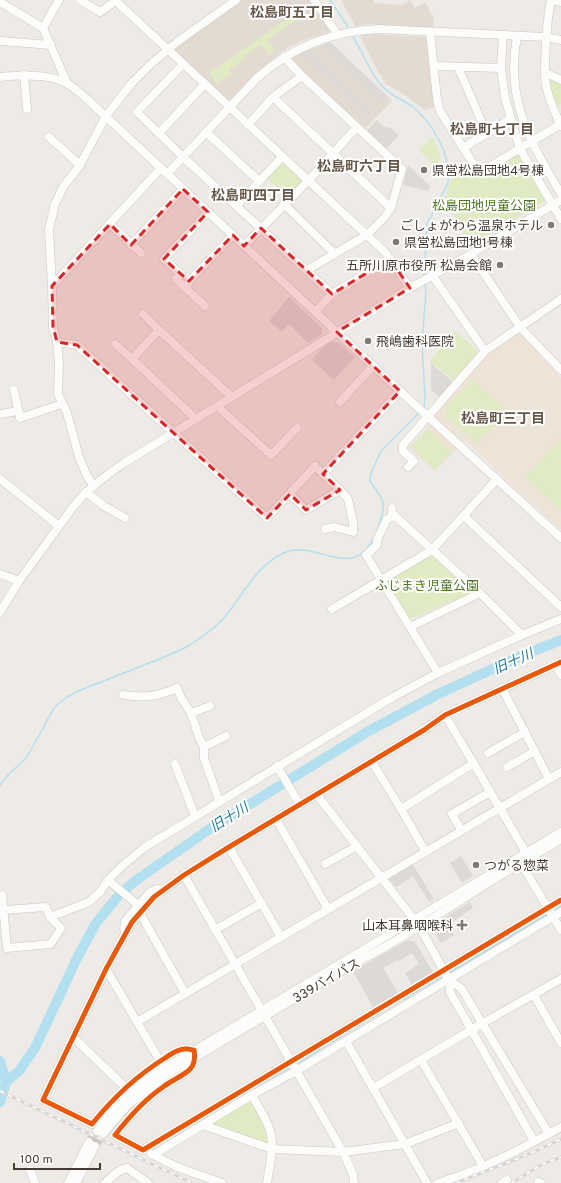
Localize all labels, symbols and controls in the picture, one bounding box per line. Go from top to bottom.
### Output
district label: 松島町五丁目 [250,5,334,22]
district label: 松島町七丁目 [450,122,534,139]
district label: 松島町六丁目 [317,159,401,176]
place label: 県営松島団地4号棟 [432,163,544,180]
marker: 県営松島団地4号棟 [419,165,429,175]
district label: 松島町四丁目 [211,188,295,205]
park label: 松島団地児童公園 [432,199,536,215]
place label: ごしょがわら温泉ホテル [400,218,543,235]
marker: ごしょがわら温泉ホテル [546,220,556,230]
place label: 県営松島団地1号棟 [404,235,513,252]
marker: 県営松島団地1号棟 [391,237,401,247]
place label: 五所川原市役所 松島会館 [346,259,492,275]
marker: 五所川原市役所 松島会館 [495,260,505,270]
place label: 飛嶋歯科医院 [376,334,454,351]
marker: 飛嶋歯科医院 [363,336,373,346]
district label: 松島町三丁目 [461,411,545,428]
park label: ふじまき児童公園 [375,579,479,595]
water label: 旧十川 [491,645,538,679]
water label: 旧十川 [207,799,254,837]
place label: つがる惣菜 [484,858,549,875]
marker: つがる惣菜 [471,860,481,870]
place label: 山本耳鼻咽喉科 [362,919,453,935]
marker: 山本耳鼻咽喉科 [456,919,468,931]
street label: 339バイパス [291,956,363,1007]
scale bar [14,1145,100,1171]
text: 100 m [20,1152,53,1168]

